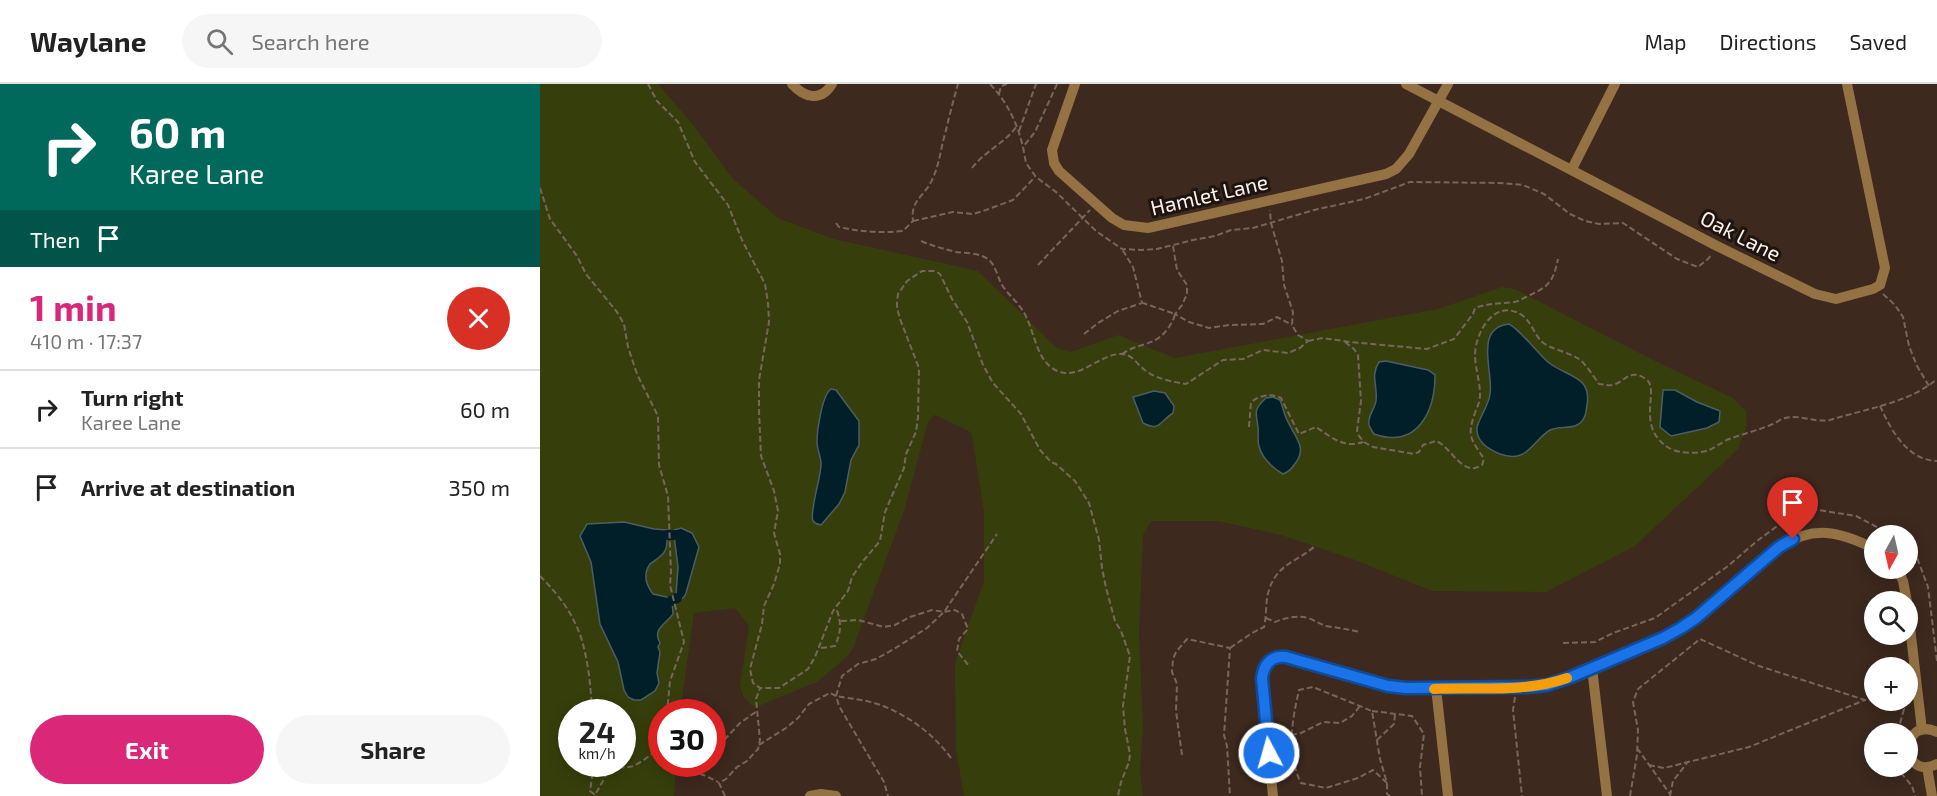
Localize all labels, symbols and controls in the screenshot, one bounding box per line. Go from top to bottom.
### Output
search box [182,14,602,68]
text: Waylane [30,24,146,58]
icon: search [203,25,236,58]
text: Search here [251,28,370,54]
text: Map [1644,29,1687,54]
text: Directions [1720,29,1816,54]
text: Saved [1849,29,1907,54]
text: 60 m [129,106,226,156]
icon: right [30,108,108,186]
text: Karee Lane [129,157,264,189]
street label: Hamlet Lane [1148,168,1270,220]
street label: Oak Lane [1697,204,1785,266]
icon: arrive [92,222,125,255]
text: Then [30,226,80,252]
text: 1 min [30,285,117,328]
button: close [447,287,510,350]
text: 410 m · 17:37 [30,329,142,353]
text: Turn right [81,384,183,410]
icon: right [30,393,63,426]
text: 60 m [460,396,510,422]
text: Karee Lane [81,410,181,434]
icon: arrive [30,471,63,504]
text: Arrive at destination [81,474,295,500]
text: 350 m [449,474,510,500]
pin [1767,477,1818,539]
icon: arrive [1776,486,1809,519]
north arrow [1864,525,1918,579]
map controls [1864,525,1918,777]
button: search [1864,591,1918,645]
button: + [1864,657,1918,711]
speed limit sign: 30 [648,699,726,777]
text: 24 [579,713,615,749]
button: Exit [30,715,264,784]
button: Share [276,715,510,784]
position arrow [1237,721,1301,785]
button: − [1864,723,1918,777]
text: km/h [578,744,616,762]

